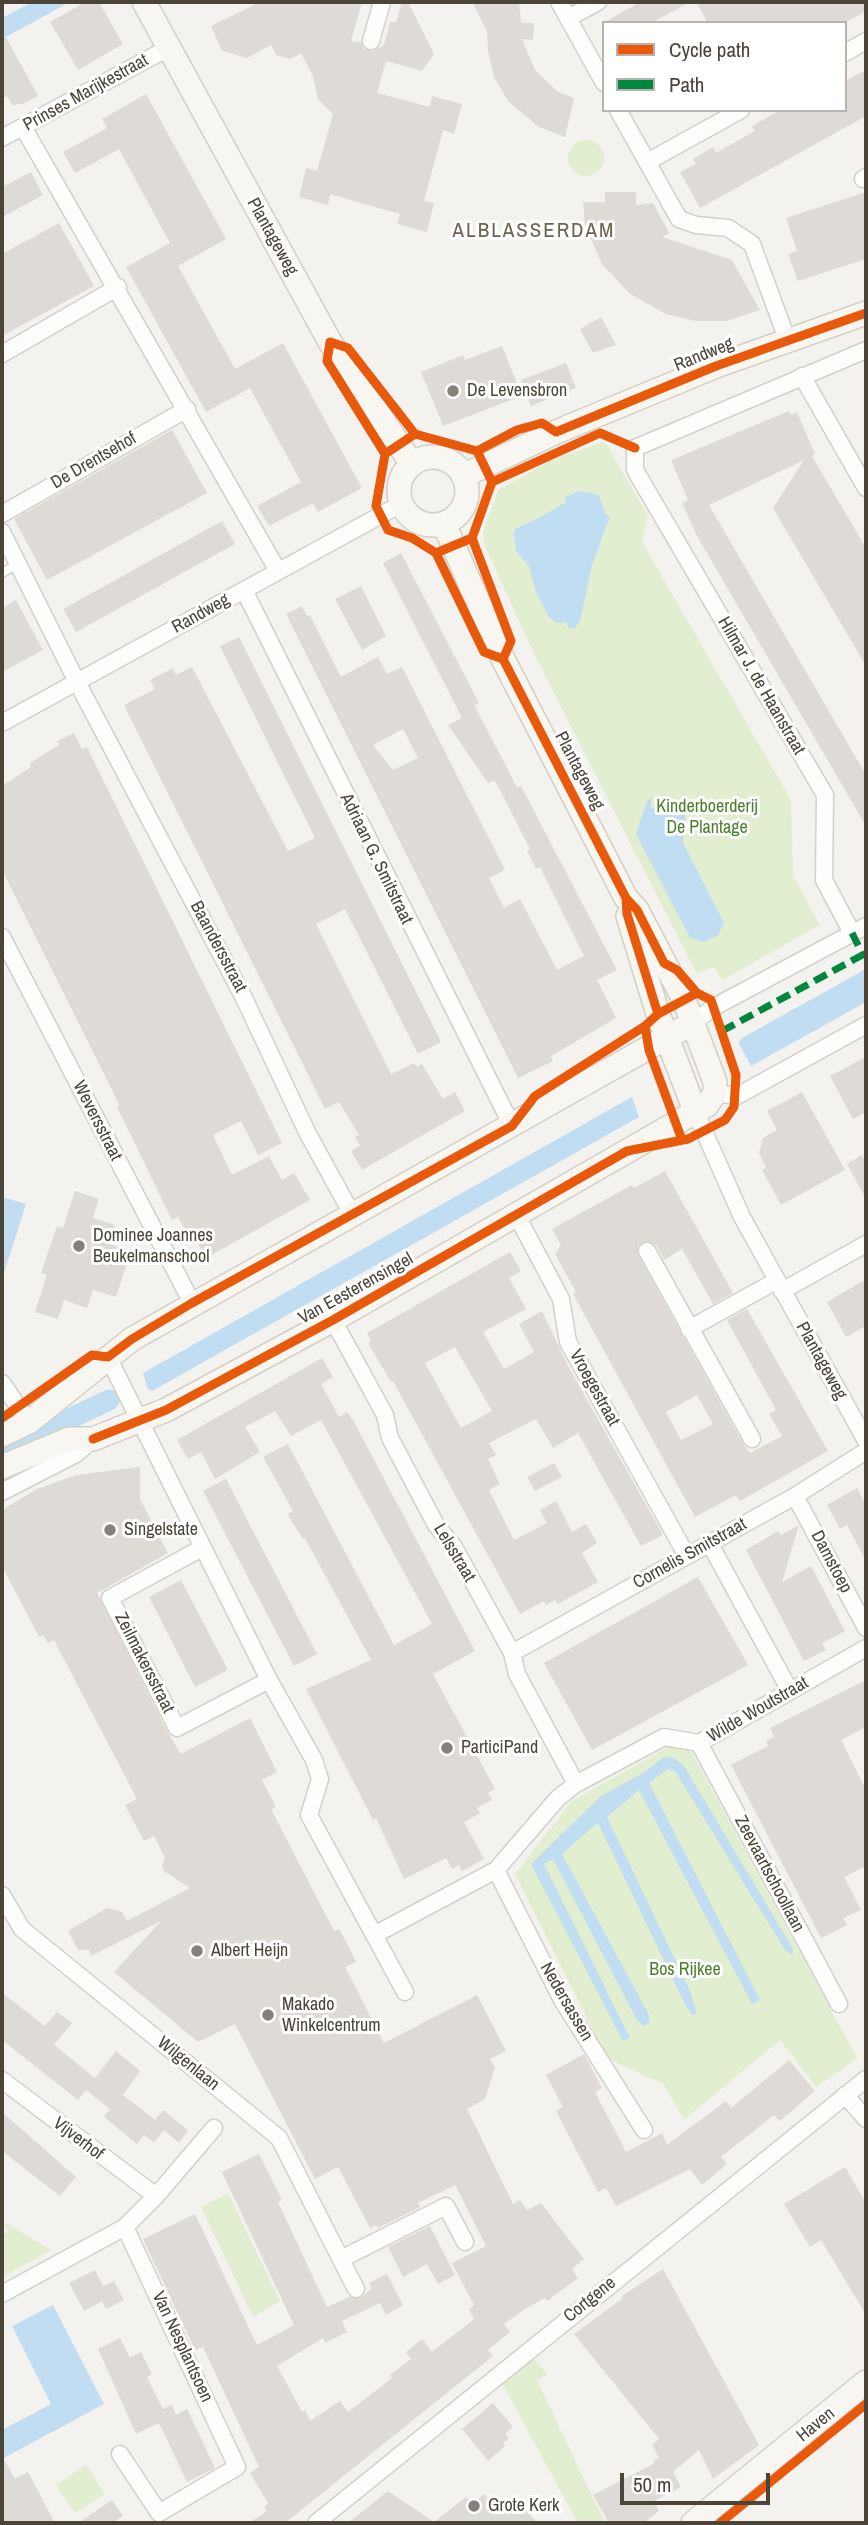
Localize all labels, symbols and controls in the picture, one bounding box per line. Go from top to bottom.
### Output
legend [602,21,847,112]
text: Cycle path [669,35,750,64]
street label: Prinses Marijkestraat [20,50,152,136]
text: Path [669,70,704,99]
street label: Plantageweg [242,194,302,280]
district label: ALBLASSERDAM [454,218,614,244]
street label: Randweg [671,333,737,377]
place label: De Levensbron [467,380,567,402]
marker: De Levensbron [445,383,461,399]
street label: De Drentsehof [47,428,141,494]
street label: Randweg [168,589,234,639]
street label: Hilmar J. de Haanstraat [713,613,809,759]
street label: Plantageweg [549,728,609,814]
street label: Adriaan G. Smitstraat [335,790,417,928]
park label: Kinderboerderij De Plantage [656,796,758,838]
street label: Baandersstraat [185,898,251,996]
street label: Weversstraat [68,1077,126,1165]
place label: Dominee Joannes Beukelmanschool [93,1225,213,1268]
marker: Dominee Joannes Beukelmanschool [71,1238,87,1254]
street label: Van Eesterensingel [295,1249,417,1329]
street label: Plantageweg [791,1318,851,1404]
street label: Vroegestraat [564,1346,624,1430]
street label: Cornelis Smitstraat [630,1514,750,1594]
place label: Singelstate [124,1519,198,1541]
street label: Lelsstraat [428,1520,480,1586]
marker: Singelstate [102,1522,118,1538]
street label: Damstoep [806,1527,856,1597]
street label: Zeilmakersstraat [109,1609,179,1717]
street label: Wilde Woutstraat [704,1672,812,1748]
place label: ParticiPand [461,1737,538,1759]
marker: ParticiPand [439,1740,455,1756]
street label: Zeevaartschoollaan [729,1812,809,1936]
place label: Albert Heijn [211,1940,288,1962]
marker: Albert Heijn [189,1943,205,1959]
street label: Nedersassen [535,1959,597,2045]
park label: Bos Rijkee [649,1959,721,1981]
place label: Makado Winkelcentrum [282,1994,380,2036]
marker: Makado Winkelcentrum [260,2007,276,2023]
street label: Wilgenlaan [153,2032,223,2096]
street label: Vijverhof [48,2113,108,2165]
street label: Cortgene [560,2273,620,2327]
street label: Van Nesplantsoen [147,2288,217,2406]
street label: Haven [793,2403,839,2447]
scale bar [623,2458,774,2502]
text: 50 m [633,2470,671,2499]
place label: Grote Kerk [488,2495,559,2517]
marker: Grote Kerk [466,2498,482,2514]

